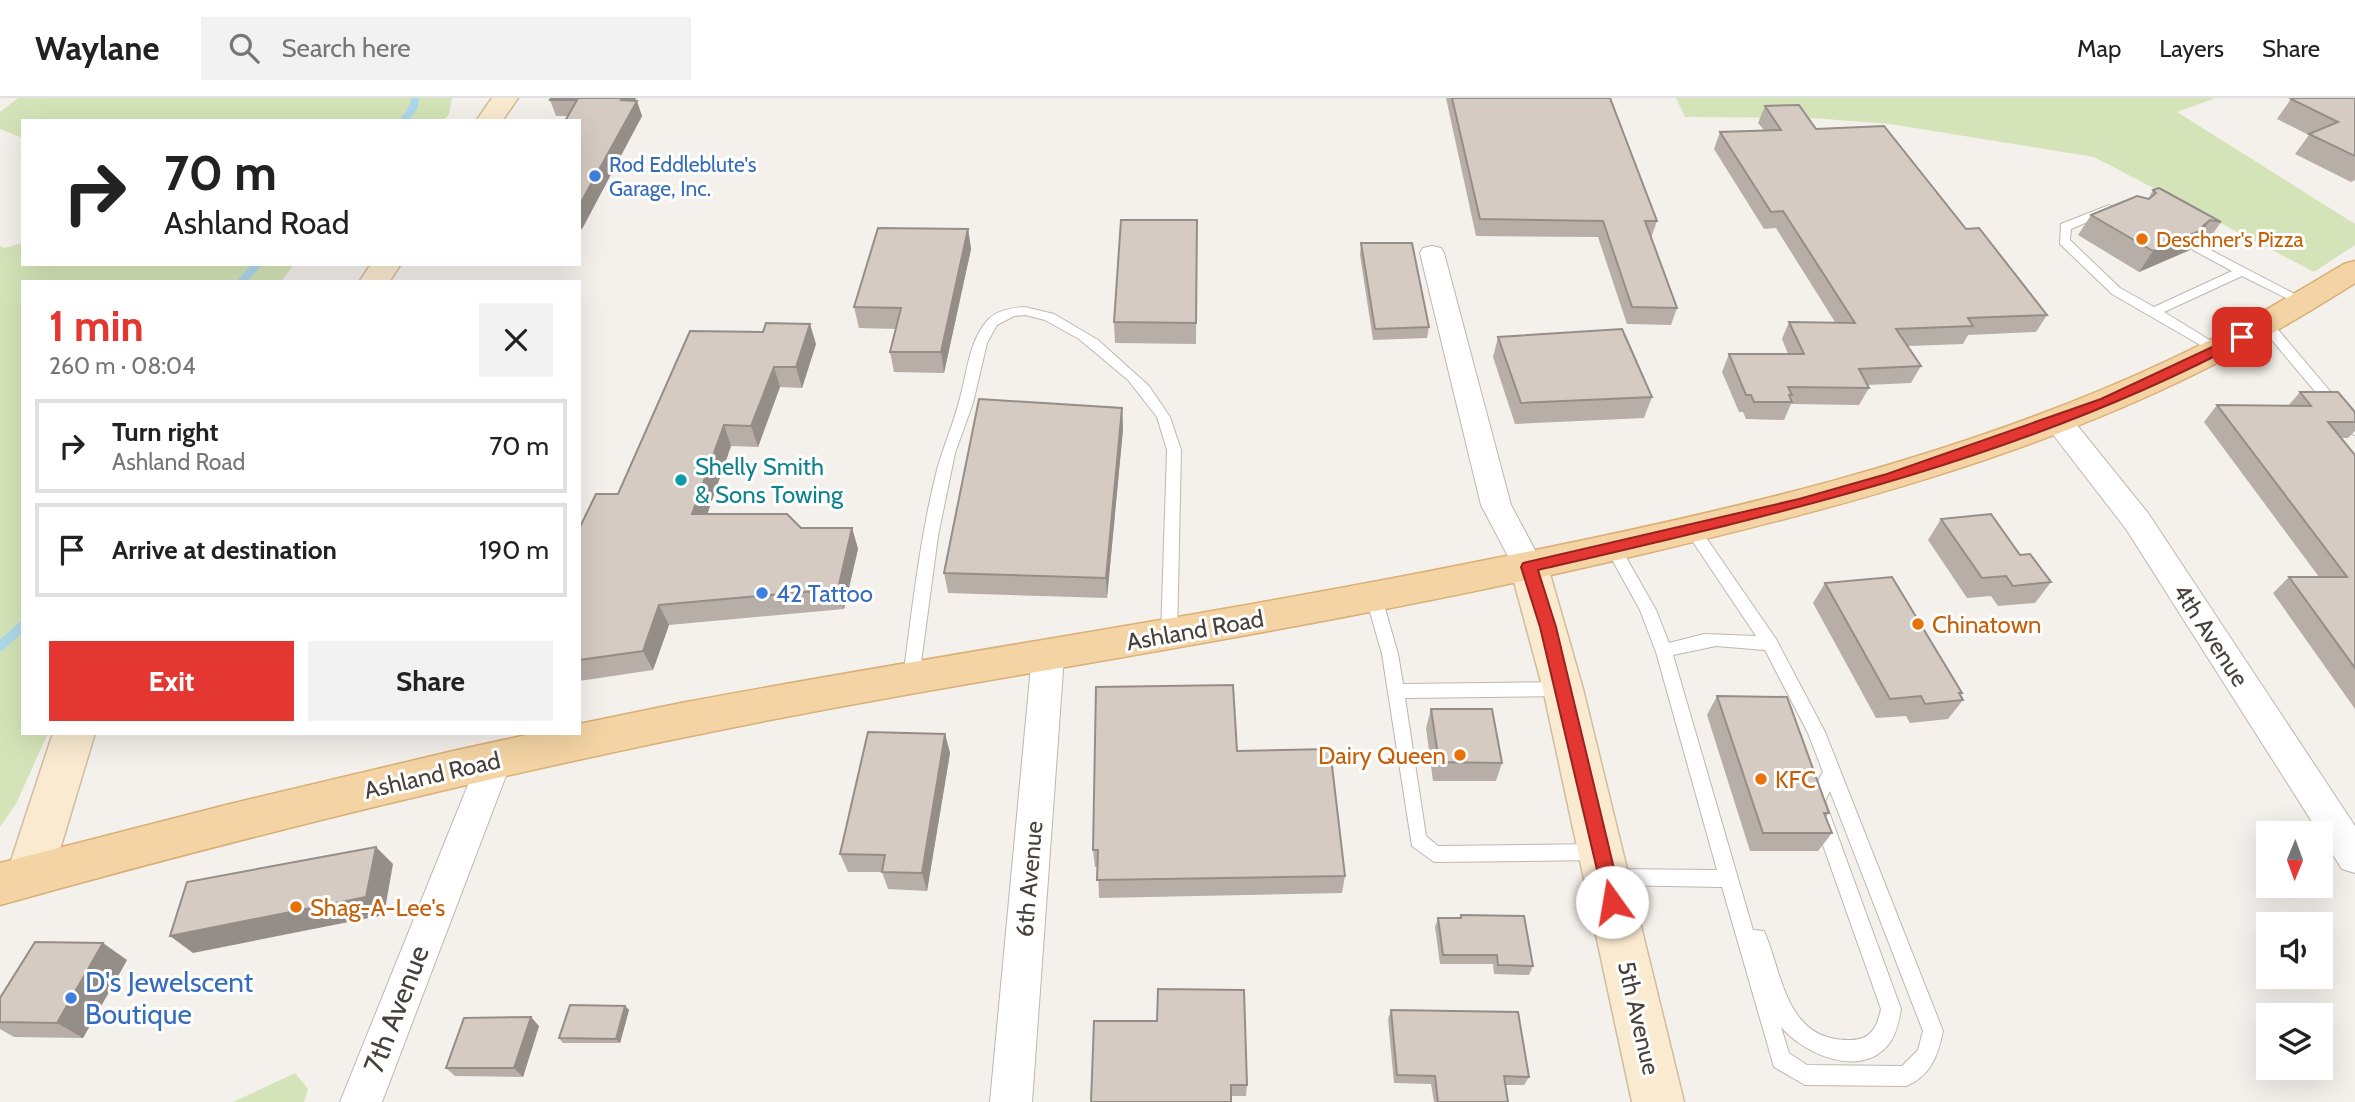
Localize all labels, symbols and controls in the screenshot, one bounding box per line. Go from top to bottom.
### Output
search box [201,17,691,80]
text: Waylane [35,28,159,68]
icon: search [225,29,263,67]
text: Search here [281,32,411,64]
text: Map [2077,34,2121,63]
text: Layers [2159,34,2224,63]
text: Share [2262,34,2320,63]
text: 70 m [164,143,277,202]
icon: right [49,147,140,238]
place label: Rod Eddleblute's Garage, Inc. [609,152,757,201]
marker: Rod Eddleblute's Garage, Inc. [587,168,603,184]
text: Ashland Road [164,203,349,242]
place label: Deschner's Pizza [2156,227,2304,252]
marker: Deschner's Pizza [2134,231,2150,247]
text: 1 min [49,300,144,352]
button: close [479,303,553,377]
pin [2212,307,2272,367]
icon: arrive [2223,318,2261,356]
text: 260 m · 08:04 [49,352,195,380]
text: Turn right [112,416,218,448]
icon: right [53,427,91,465]
text: 70 m [489,430,549,462]
text: Ashland Road [112,448,245,476]
place label: Shelly Smith & Sons Towing [695,452,844,509]
marker: Shelly Smith & Sons Towing [673,472,689,488]
icon: arrive [53,531,91,569]
text: Arrive at destination [112,534,337,566]
text: 190 m [479,534,549,566]
street label: 4th Avenue [2167,578,2255,692]
place label: 42 Tattoo [776,579,873,608]
marker: 42 Tattoo [754,585,770,601]
street label: Ashland Road [1124,604,1266,656]
place label: Chinatown [1932,610,2041,639]
marker: Chinatown [1910,616,1926,632]
button: Exit [49,641,294,721]
button: Share [308,641,553,721]
place label: Dairy Queen [1318,741,1446,770]
street label: Ashland Road [361,745,503,805]
marker: Dairy Queen [1452,747,1468,763]
place label: KFC [1775,765,1816,794]
marker: KFC [1753,771,1769,787]
street label: 6th Avenue [1009,820,1049,938]
north arrow [2256,821,2333,898]
map controls [2256,821,2333,1080]
position arrow [1575,865,1649,939]
place label: Shag-A-Lee's [310,893,445,922]
marker: Shag-A-Lee's [288,899,304,915]
button: sound [2256,912,2333,989]
street label: 7th Avenue [356,940,436,1078]
street label: 5th Avenue [1612,958,1666,1078]
place label: D's Jewelscent Boutique [85,965,253,1031]
marker: D's Jewelscent Boutique [63,990,79,1006]
button: layers [2256,1003,2333,1080]

